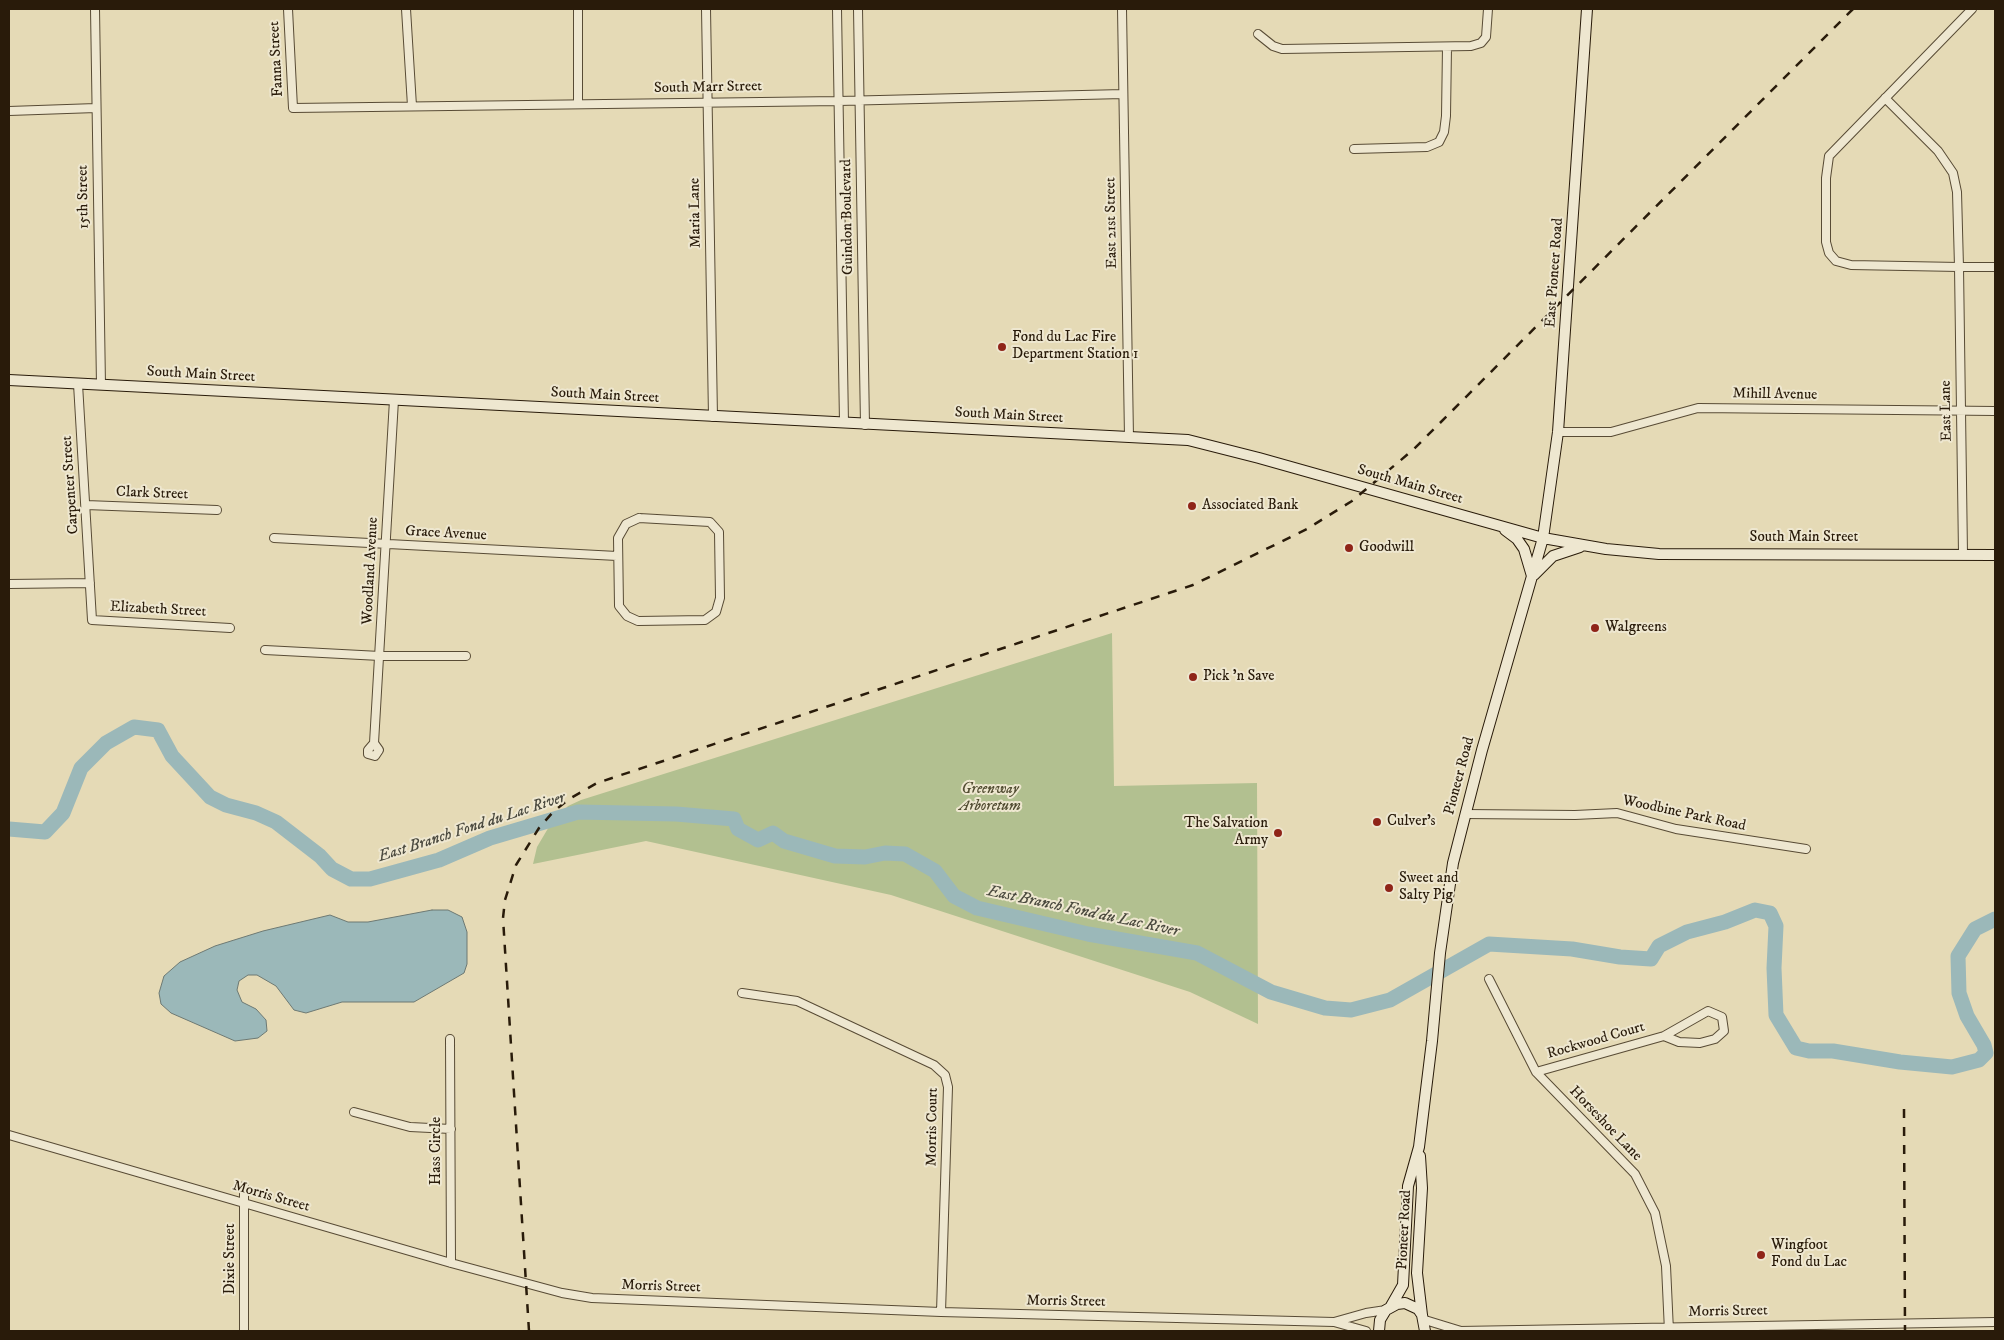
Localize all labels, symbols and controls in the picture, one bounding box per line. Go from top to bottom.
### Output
street label: Fanna Street [266,21,288,97]
street label: South Marr Street [654,78,762,98]
street label: Guindon Boulevard [838,159,858,275]
street label: 15th Street [74,165,94,229]
street label: East 21st Street [1102,177,1122,269]
street label: Maria Lane [686,178,706,248]
street label: East Pioneer Road [1542,218,1568,328]
place label: Fond du Lac Fire Department Station 1 [1012,329,1138,364]
marker: Fond du Lac Fire Department Station 1 [996,341,1008,353]
street label: South Main Street [146,363,256,387]
street label: East Lane [1937,380,1957,442]
street label: South Main Street [550,384,660,408]
street label: Mihill Avenue [1732,385,1818,405]
street label: South Main Street [954,404,1064,428]
street label: Carpenter Street [59,435,83,535]
street label: South Main Street [1355,461,1465,509]
street label: Clark Street [115,484,189,504]
place label: Associated Bank [1202,497,1298,515]
marker: Associated Bank [1186,500,1198,512]
street label: Woodland Avenue [359,517,383,625]
street label: Grace Avenue [405,523,487,545]
street label: South Main Street [1750,529,1858,547]
place label: Goodwill [1359,539,1414,557]
marker: Goodwill [1343,542,1355,554]
street label: Elizabeth Street [109,598,207,622]
place label: Walgreens [1605,619,1667,637]
marker: Walgreens [1589,622,1601,634]
place label: Pick 'n Save [1203,668,1274,686]
marker: Pick 'n Save [1187,671,1199,683]
street label: Pioneer Road [1441,735,1479,817]
park label: Greenway Arboretum [959,781,1021,816]
water label: East Branch Fond du Lac River [376,789,568,867]
street label: Woodbine Park Road [1621,792,1747,836]
place label: Culver's [1387,813,1436,831]
place label: The Salvation Army [1184,815,1268,850]
marker: Culver's [1371,816,1383,828]
marker: The Salvation Army [1272,827,1284,839]
place label: Sweet and Salty Pig [1399,870,1458,905]
water label: East Branch Fond du Lac River [985,882,1181,942]
marker: Sweet and Salty Pig [1383,882,1395,894]
street label: Rockwood Court [1545,1018,1647,1064]
street label: Horseshoe Lane [1565,1083,1645,1165]
street label: Morris Court [923,1087,943,1167]
street label: Hass Circle [428,1117,446,1185]
street label: Morris Street [230,1177,312,1217]
street label: Pioneer Road [1394,1190,1416,1270]
street label: Dixie Street [222,1223,240,1295]
place label: Wingfoot Fond du Lac [1771,1237,1847,1272]
marker: Wingfoot Fond du Lac [1755,1249,1767,1261]
street label: Morris Street [621,1277,701,1297]
street label: Morris Street [1026,1292,1106,1312]
street label: Morris Street [1688,1302,1768,1322]

